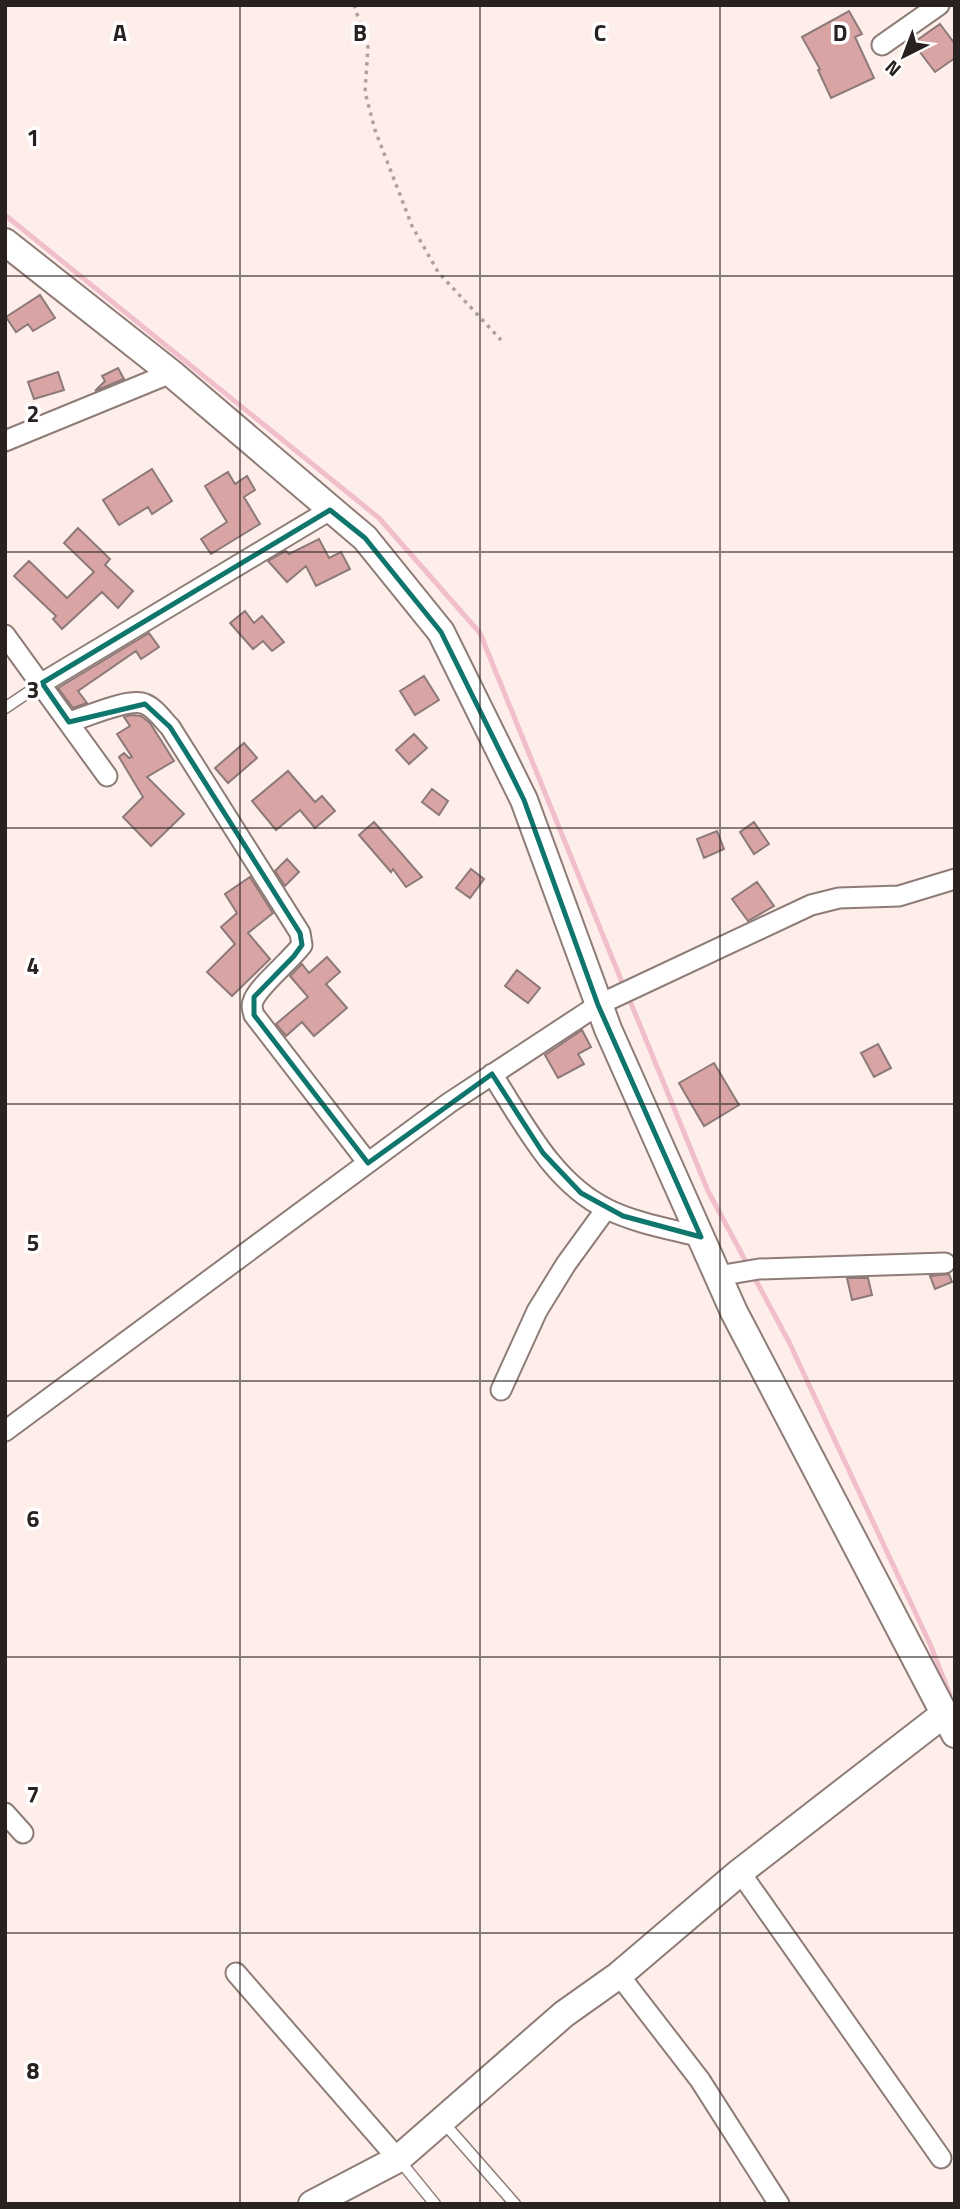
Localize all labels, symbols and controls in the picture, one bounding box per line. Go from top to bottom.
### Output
text: A [113,15,127,50]
text: B [353,15,367,50]
text: C [594,15,606,50]
text: D [833,15,847,50]
north arrow [869,21,939,91]
text: N [878,54,907,84]
text: 1 [27,120,39,155]
text: 2 [27,396,39,431]
text: 3 [27,672,39,707]
text: 4 [27,948,39,983]
text: 5 [27,1225,39,1260]
text: 6 [27,1501,40,1536]
text: 7 [27,1777,39,1812]
text: 8 [27,2053,40,2088]

